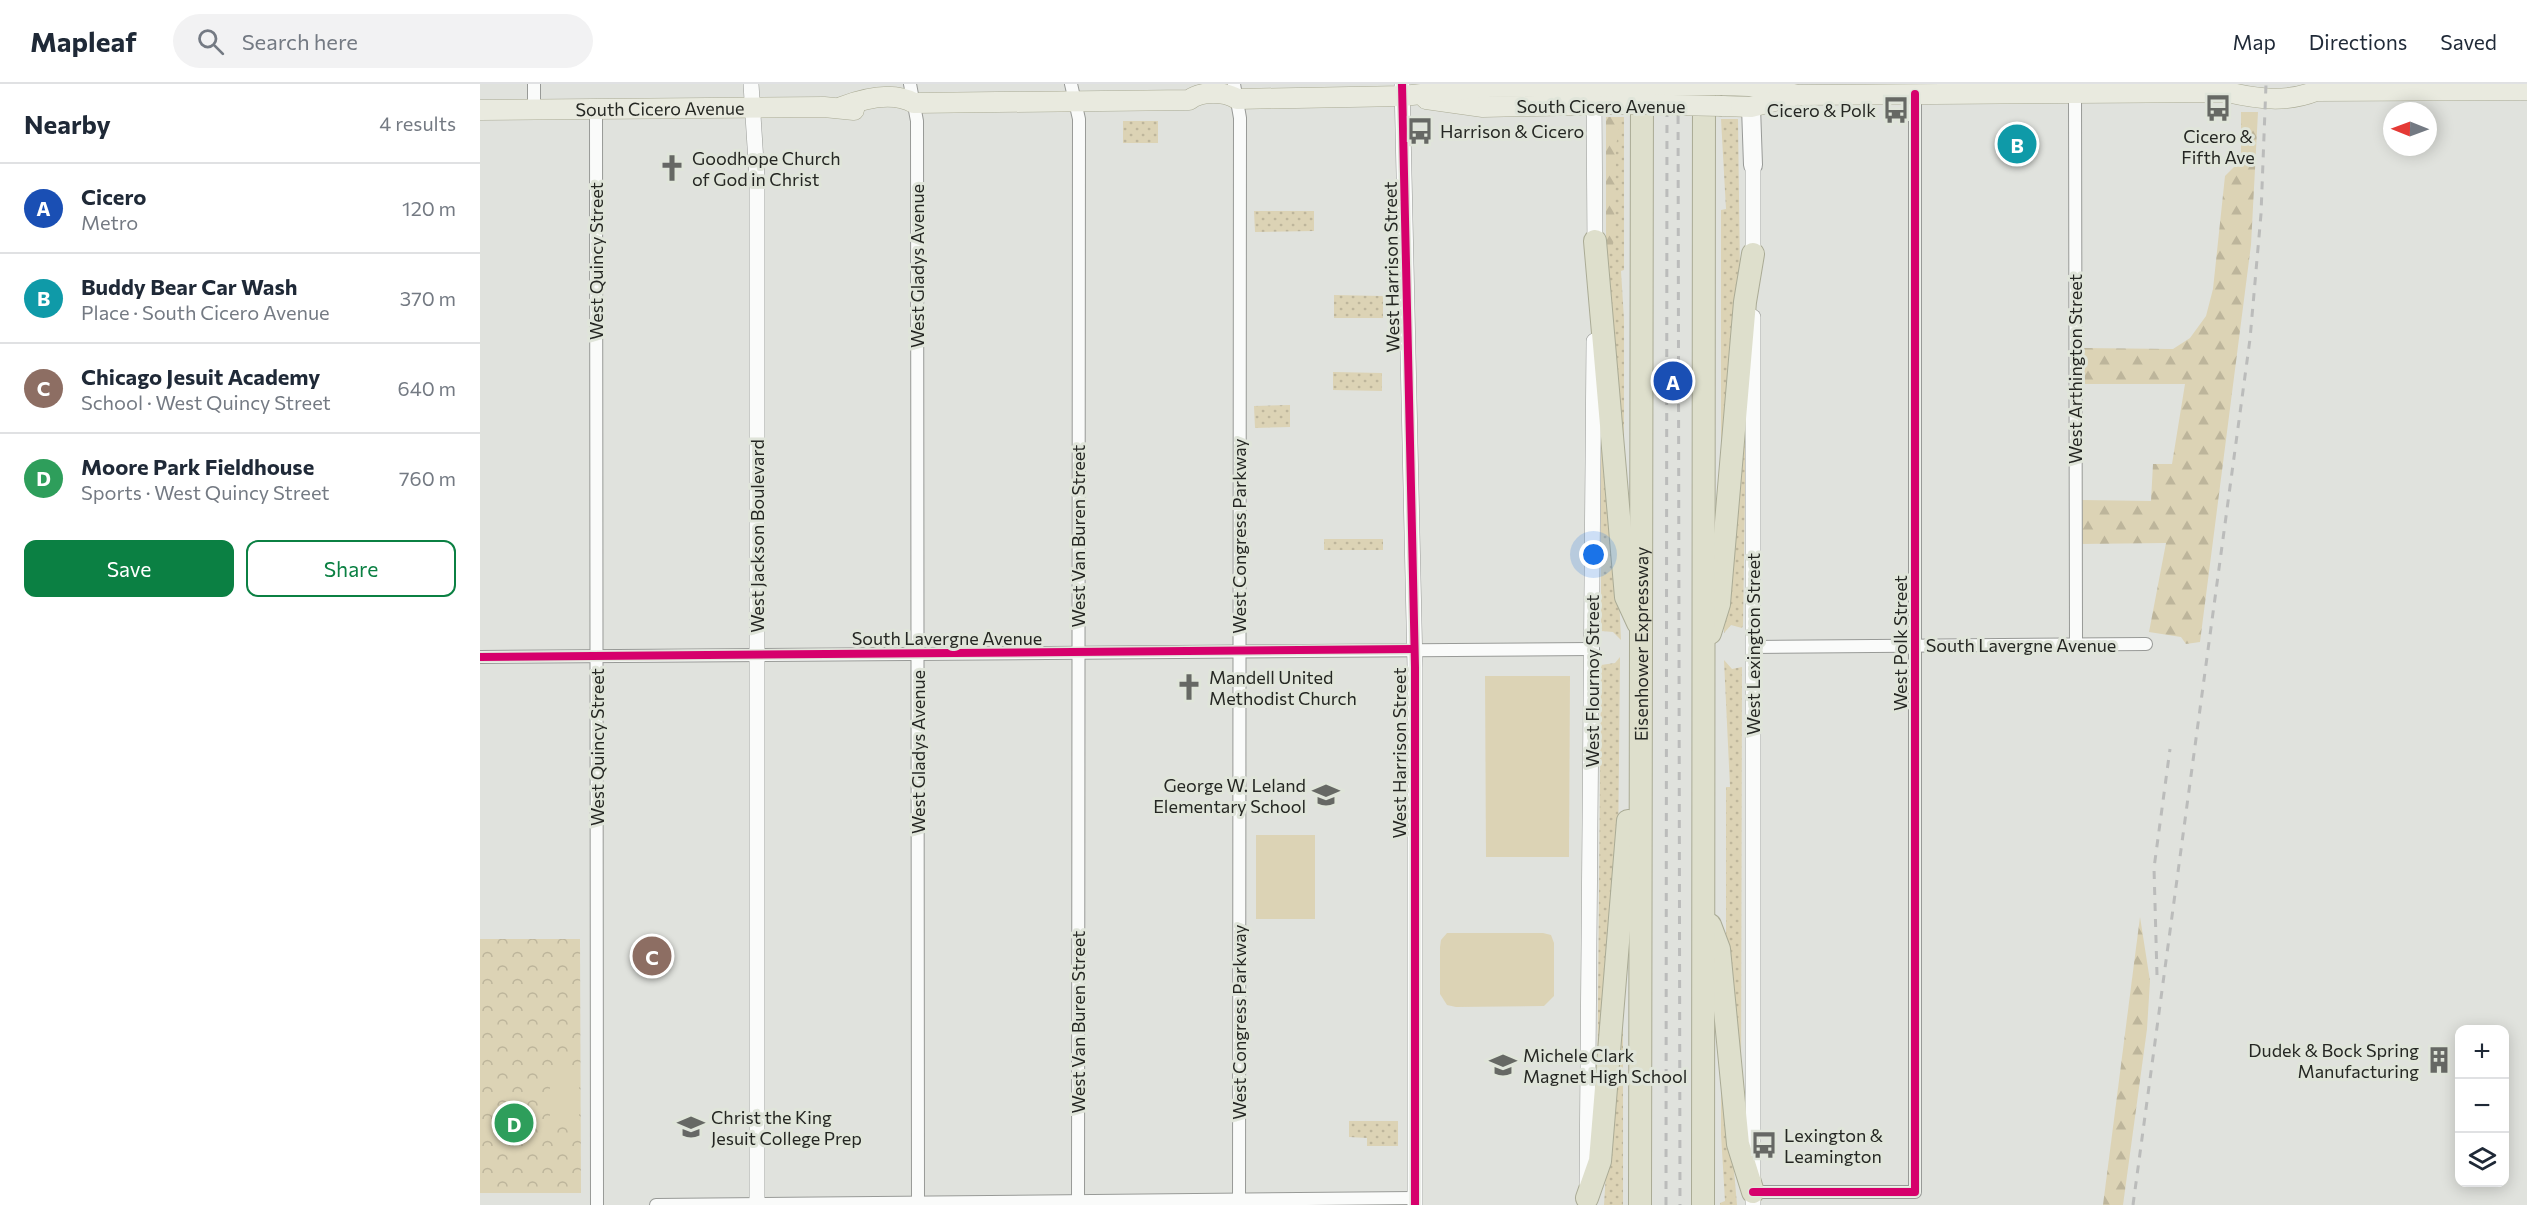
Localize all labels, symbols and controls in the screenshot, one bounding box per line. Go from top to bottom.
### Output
search box [173,14,593,68]
text: Mapleaf [30,24,137,58]
icon: search [194,25,227,58]
text: Search here [242,28,358,55]
text: Map [2233,29,2276,54]
text: Directions [2309,29,2407,54]
text: Saved [2440,29,2497,54]
bus stop icon: Cicero & Fifth Ave [2203,93,2233,123]
street label: South Cicero Avenue [1517,95,1685,117]
bus stop icon: Cicero & Polk [1881,95,1911,125]
street label: South Cicero Avenue [575,97,745,120]
place label: Cicero & Polk [1767,99,1876,121]
north arrow [2383,102,2437,156]
text: Nearby [24,108,111,139]
text: 4 results [379,111,456,135]
bus stop icon: Harrison & Cicero [1405,116,1435,146]
place label: Harrison & Cicero [1440,120,1584,142]
pin: B [1998,122,2036,166]
place label: Cicero & Fifth Ave [2181,125,2255,168]
place label: Goodhope Church of God in Christ [692,147,841,190]
church icon: Goodhope Church of God in Christ [657,153,687,183]
street label: West Harrison Street [1379,181,1403,353]
street label: West Quincy Street [585,182,607,340]
text: Cicero [81,183,146,210]
street label: West Gladys Avenue [906,184,928,348]
text: A [36,196,51,220]
text: 120 m [402,196,456,220]
text: Metro [81,210,138,234]
text: Buddy Bear Car Wash [81,273,297,300]
street label: West Arthington Street [2064,274,2086,464]
text: B [37,286,50,310]
text: 370 m [400,286,456,310]
text: Place · South Cicero Avenue [81,300,330,324]
pin: A [1654,358,1692,404]
text: Chicago Jesuit Academy [81,363,320,390]
text: C [37,376,50,400]
text: 640 m [398,376,456,400]
text: School · West Quincy Street [81,390,331,414]
street label: West Congress Parkway [1228,438,1250,634]
street label: West Jackson Boulevard [746,439,768,633]
street label: West Van Buren Street [1067,445,1089,627]
text: Moore Park Fieldhouse [81,453,314,480]
text: D [36,466,51,490]
text: 760 m [399,466,456,490]
text: Sports · West Quincy Street [81,480,330,504]
button: Save [24,540,234,597]
button: Share [246,540,456,597]
your location [1579,540,1608,569]
street label: Eisenhower Expressway [1630,547,1652,741]
street label: West Lexington Street [1742,553,1764,735]
street label: West Polk Street [1889,575,1911,711]
street label: West Flournoy Street [1581,595,1603,767]
street label: South Lavergne Avenue [852,627,1042,649]
street label: South Lavergne Avenue [1926,634,2116,656]
place label: Mandell United Methodist Church [1209,666,1357,709]
street label: West Harrison Street [1388,667,1410,839]
street label: West Quincy Street [586,668,608,826]
street label: West Gladys Avenue [907,670,929,834]
church icon: Mandell United Methodist Church [1174,672,1204,702]
place label: George W. Leland Elementary School [1153,774,1306,817]
school or university icon: George W. Leland Elementary School [1311,780,1341,810]
street label: West Congress Parkway [1228,924,1250,1120]
street label: West Van Buren Street [1067,931,1089,1113]
pin: C [632,934,672,978]
map controls [2455,1025,2509,1187]
button: + [2455,1025,2509,1079]
place label: Dudek & Bock Spring Manufacturing [2248,1039,2419,1082]
place label: Michele Clark Magnet High School [1523,1044,1687,1087]
building icon: Dudek & Bock Spring Manufacturing [2424,1045,2454,1075]
school or university icon: Michele Clark Magnet High School [1488,1050,1518,1080]
button: − [2455,1079,2509,1133]
pin: D [495,1100,534,1146]
place label: Christ the King Jesuit College Prep [711,1106,862,1149]
school or university icon: Christ the King Jesuit College Prep [676,1112,706,1142]
place label: Lexington & Leamington [1784,1124,1883,1167]
bus stop icon: Lexington & Leamington [1749,1130,1779,1160]
button: layers [2455,1133,2509,1187]

